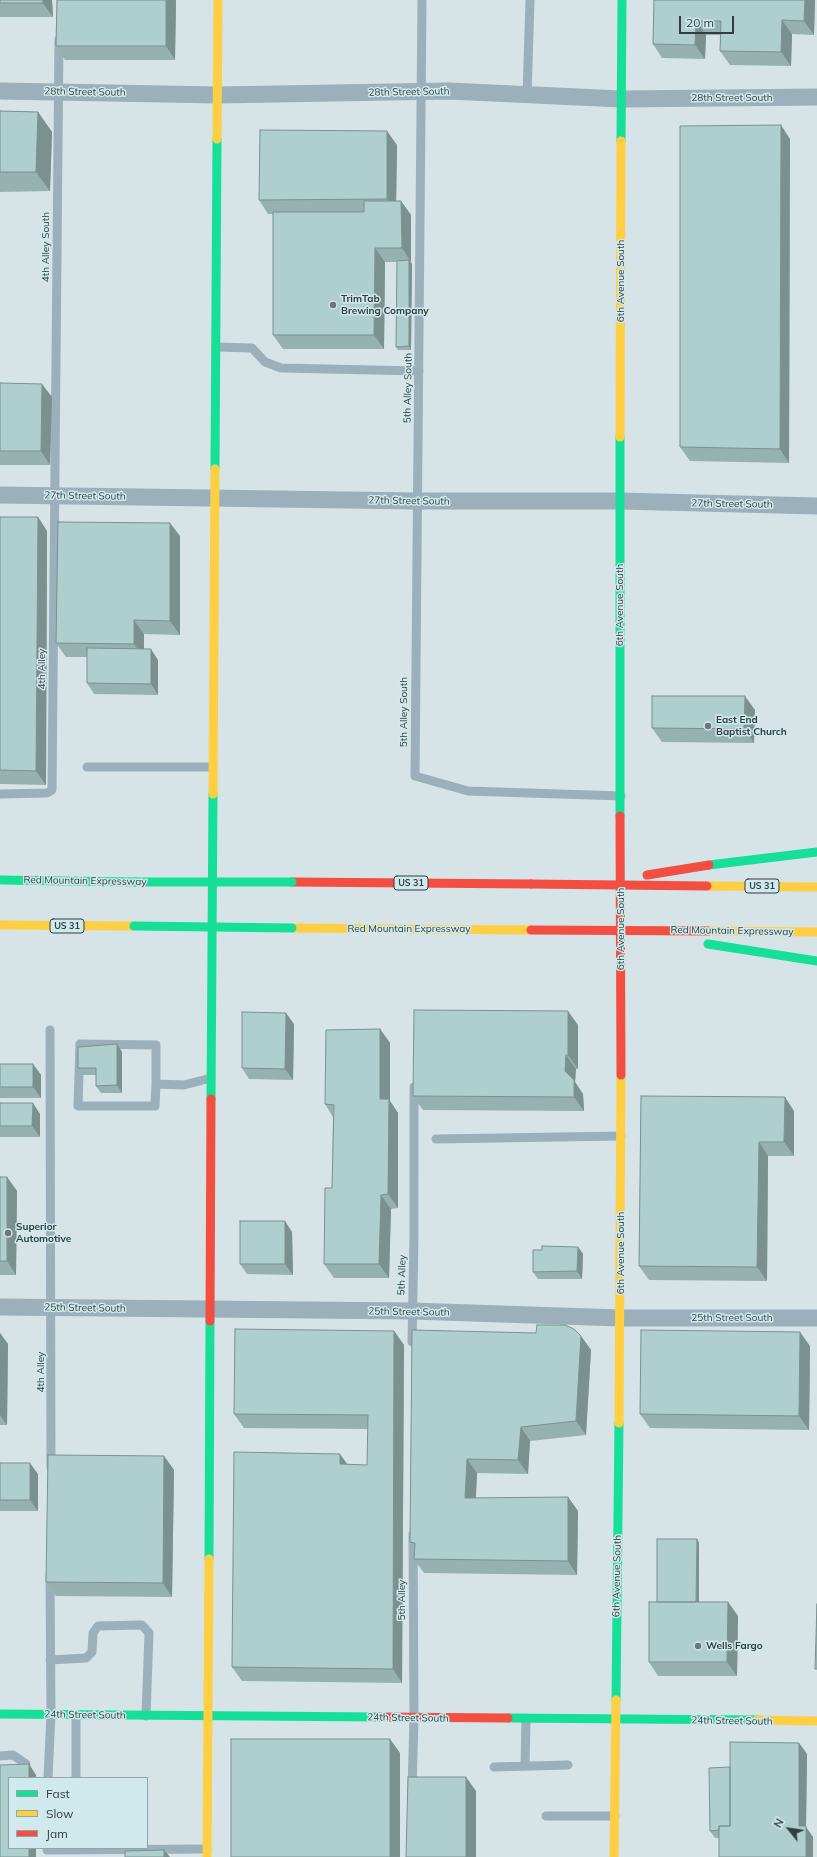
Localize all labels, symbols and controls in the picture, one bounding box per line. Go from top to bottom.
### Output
scale bar [681,8,736,34]
text: 20 m [686,15,714,30]
street label: 28th Street South [44,85,126,99]
street label: 28th Street South [368,85,450,99]
street label: 28th Street South [691,92,773,104]
street label: 4th Alley South [40,212,52,282]
street label: 6th Avenue South [615,240,627,322]
place label: TrimTab Brewing Company [341,293,429,316]
marker: TrimTab Brewing Company [328,300,338,310]
street label: 5th Alley South [401,353,415,423]
street label: 27th Street South [44,489,126,503]
street label: 27th Street South [368,494,450,508]
street label: 27th Street South [691,497,773,511]
street label: 6th Avenue South [614,564,626,646]
street label: 4th Alley [36,649,48,689]
street label: 5th Alley South [398,677,410,747]
place label: East End Baptist Church [716,714,787,738]
marker: East End Baptist Church [703,721,713,731]
street label: Red Mountain Expressway [23,874,147,888]
road number: US 31 [394,876,428,890]
road number: US 31 [745,879,779,893]
street label: 6th Avenue South [615,888,627,970]
road number: US 31 [50,919,84,933]
street label: Red Mountain Expressway [347,923,471,935]
street label: Red Mountain Expressway [670,924,794,938]
street label: 6th Avenue South [615,1212,627,1294]
place label: Superior Automotive [16,1221,71,1244]
marker: Superior Automotive [3,1228,13,1238]
street label: 5th Alley [395,1254,409,1296]
street label: 25th Street South [44,1301,126,1315]
street label: 25th Street South [368,1305,450,1319]
street label: 25th Street South [691,1312,773,1324]
street label: 4th Alley [35,1352,47,1392]
street label: 6th Avenue South [610,1535,624,1617]
street label: 5th Alley [396,1580,408,1620]
place label: Wells Fargo [706,1640,763,1652]
marker: Wells Fargo [693,1641,703,1651]
street label: 24th Street South [44,1708,126,1722]
street label: 24th Street South [367,1711,449,1725]
street label: 24th Street South [691,1714,773,1728]
legend [8,1777,148,1849]
text: Fast [46,1786,70,1801]
text: Slow [46,1806,74,1821]
north arrow [769,1809,809,1849]
text: N [770,1816,787,1830]
text: Jam [46,1826,68,1841]

